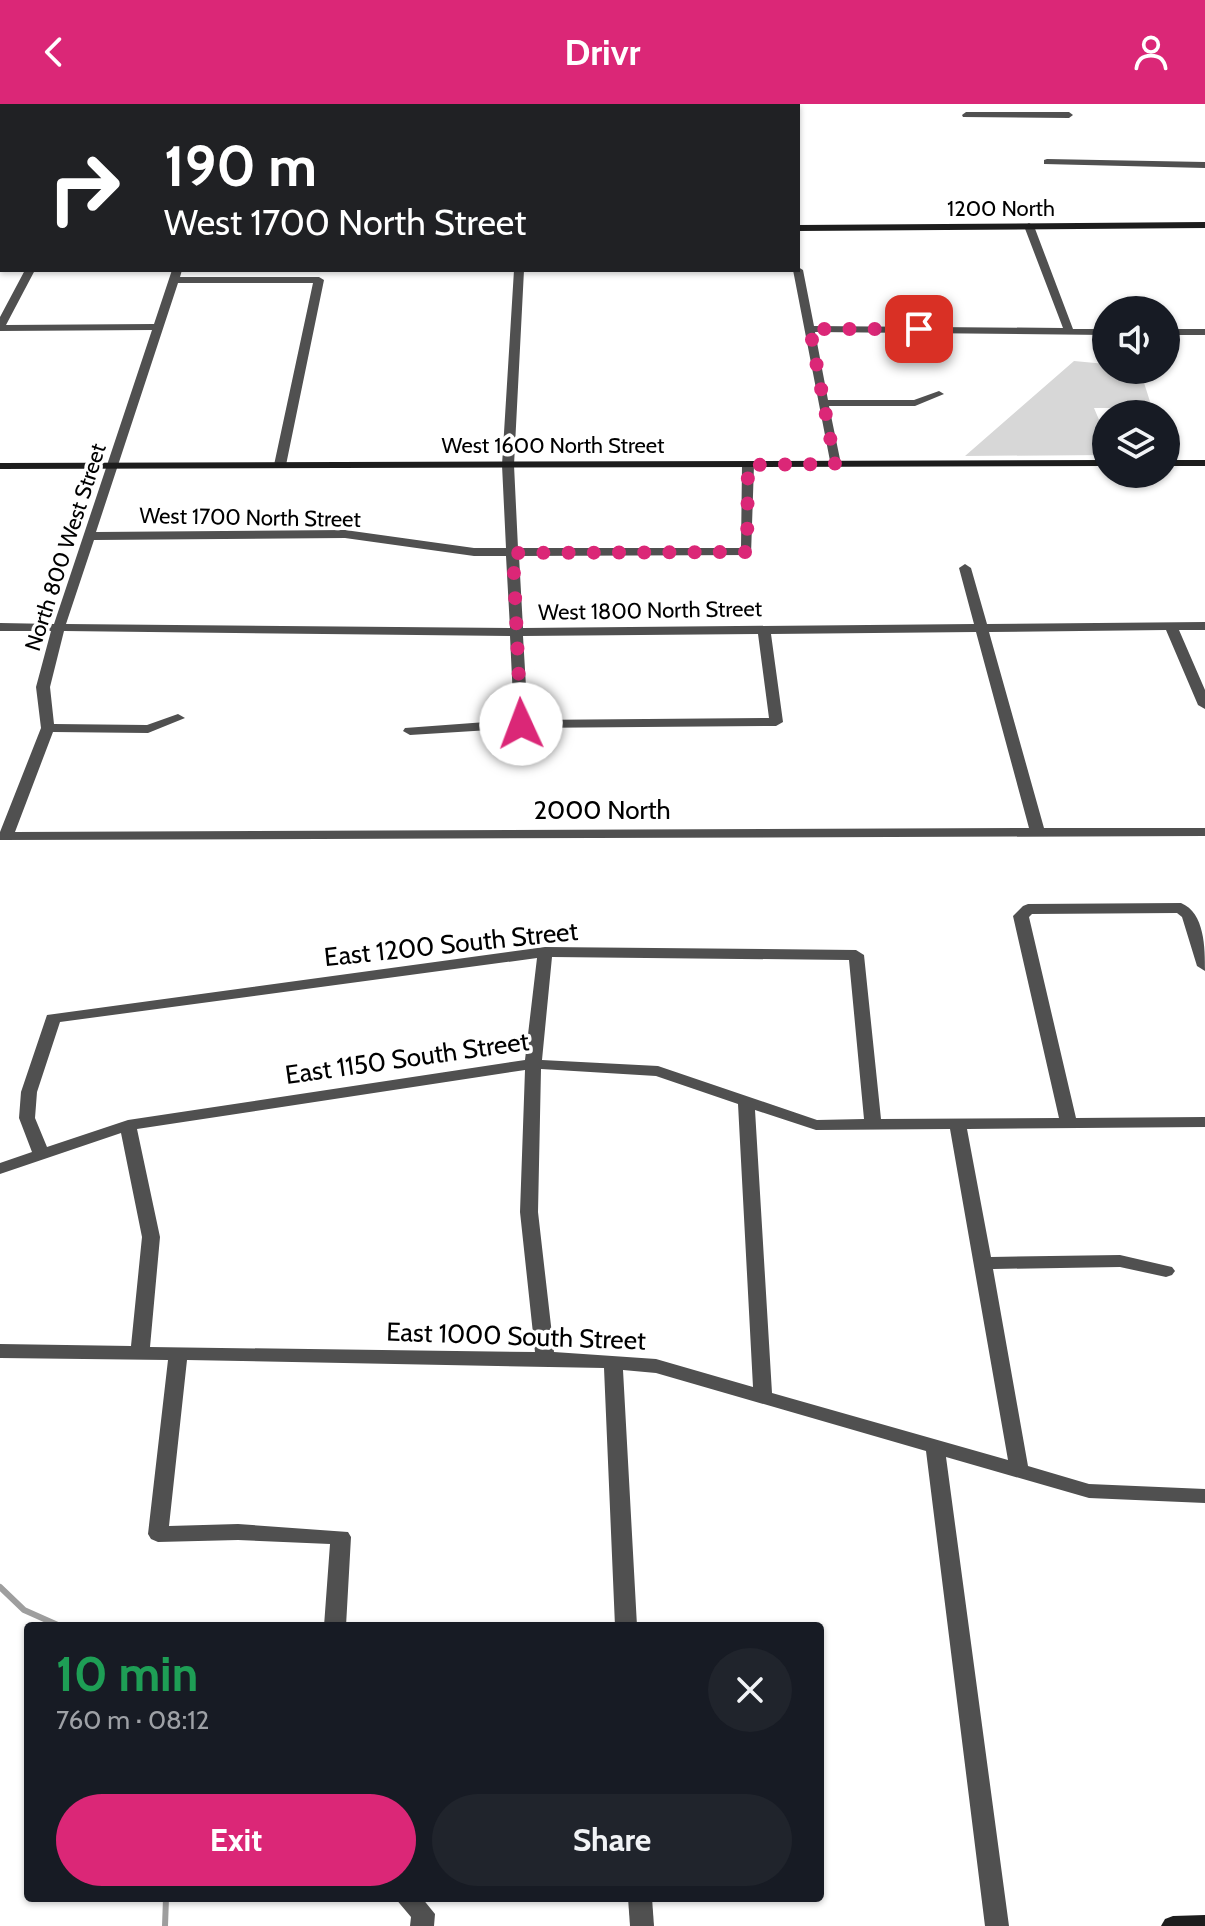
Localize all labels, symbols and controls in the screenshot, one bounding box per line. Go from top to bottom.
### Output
icon: back [32,30,76,74]
text: Drivr [565,30,640,74]
icon: person [1129,30,1173,74]
text: 190 m [164,132,317,200]
icon: right [32,136,136,240]
street label: 1200 North [947,195,1055,222]
text: West 1700 North Street [164,200,526,244]
pin [885,295,953,363]
map controls [1092,296,1180,488]
button: sound [1092,296,1180,384]
icon: arrive [897,307,941,351]
button: layers [1092,400,1180,488]
street label: West 1600 North Street [441,432,665,459]
street label: North 800 West Street [19,439,112,654]
street label: West 1700 North Street [139,502,362,533]
street label: West 1800 North Street [538,595,763,626]
position arrow [479,682,563,766]
street label: 2000 North [533,794,671,826]
street label: East 1200 South Street [322,915,580,973]
street label: East 1150 South Street [283,1025,531,1091]
street label: East 1000 South Street [386,1315,647,1357]
text: 10 min [56,1645,198,1703]
button: close [708,1648,792,1732]
text: 760 m · 08:12 [56,1704,209,1736]
button: Exit [56,1794,416,1886]
button: Share [432,1794,792,1886]

